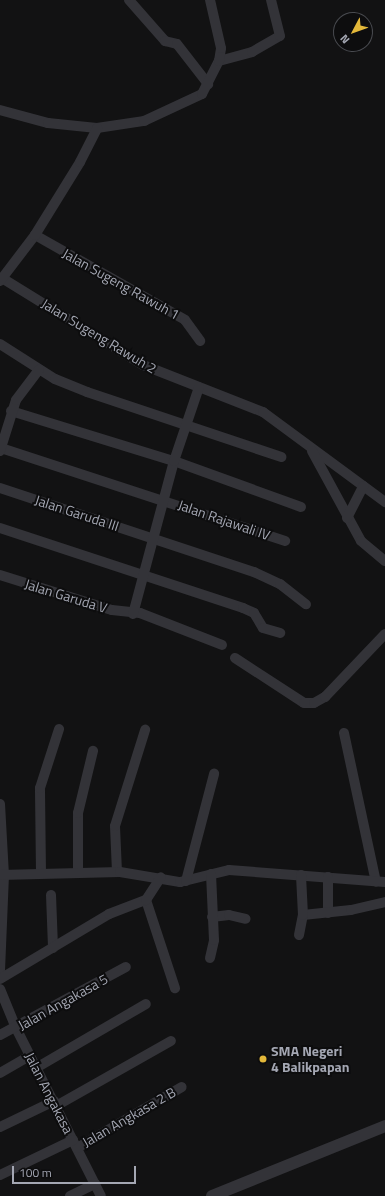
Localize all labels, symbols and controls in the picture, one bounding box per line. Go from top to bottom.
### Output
north arrow [333,12,373,52]
text: N [336,31,353,47]
street label: Jalan Sugeng Rawuh 1 [60,245,182,323]
street label: Jalan Sugeng Rawuh 2 [38,295,160,377]
street label: Jalan Garuda III [33,491,121,535]
street label: Jalan Rajawali IV [176,496,272,544]
street label: Jalan Garuda V [23,575,109,617]
street label: Jalan Angakasa 5 [15,970,111,1034]
place label: SMA Negeri 4 Balikpapan [271,1043,349,1076]
street label: Jalan Angakasa [21,1049,77,1137]
marker: SMA Negeri 4 Balikpapan [258,1054,268,1064]
street label: Jalan Angkasa 2 B [79,1084,179,1150]
scale bar [14,1158,138,1184]
text: 100 m [19,1163,52,1182]

